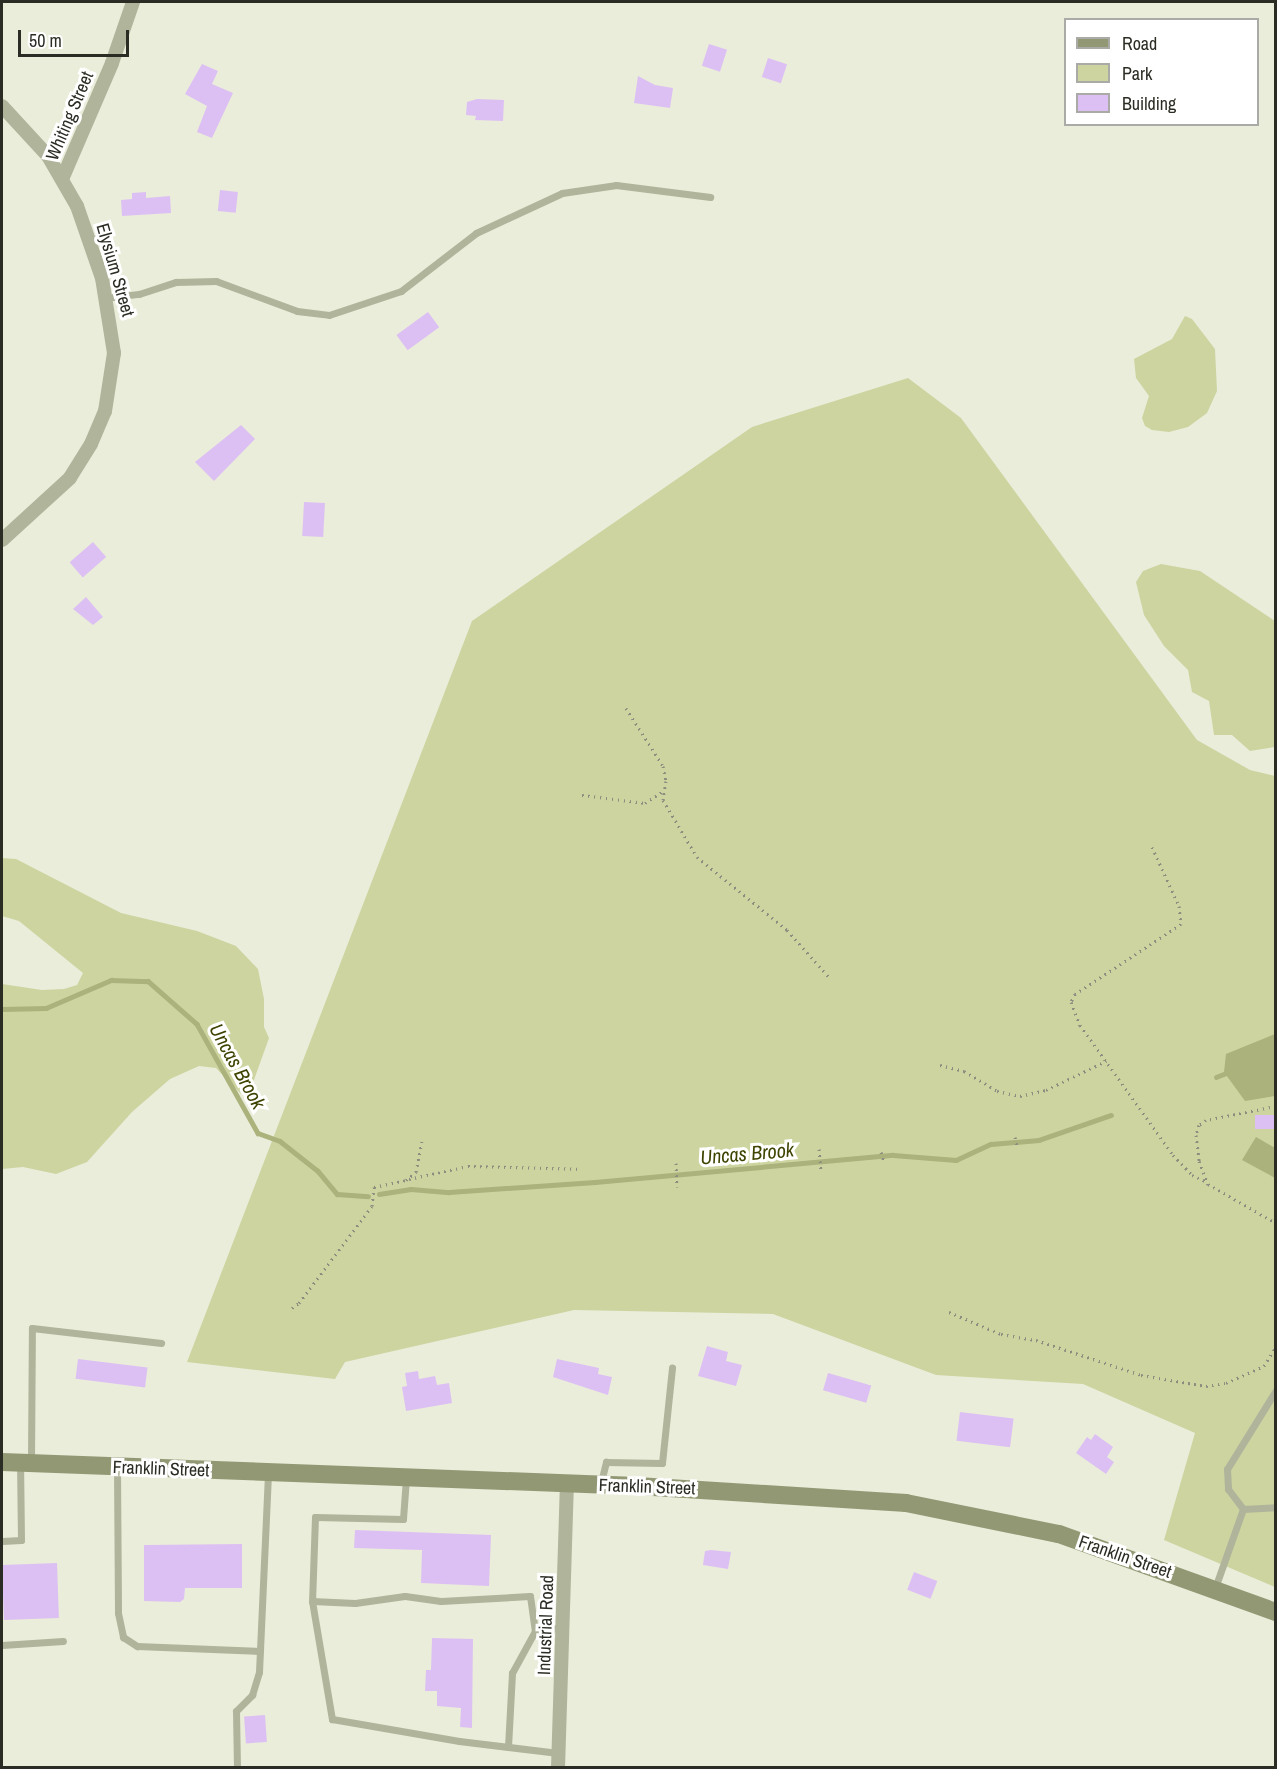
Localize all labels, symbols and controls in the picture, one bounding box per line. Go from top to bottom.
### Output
scale bar [21,18,132,56]
legend [1064,18,1259,126]
text: 50 m [29,28,62,53]
text: Road [1122,31,1157,56]
text: Park [1122,61,1152,86]
street label: Whiting Street [42,68,98,164]
text: Building [1122,91,1176,116]
street label: Elysium Street [91,221,139,319]
water label: Uncas Brook [205,1019,271,1113]
water label: Uncas Brook [699,1137,795,1169]
street label: Franklin Street [112,1457,210,1481]
street label: Franklin Street [598,1475,696,1499]
street label: Franklin Street [1076,1531,1174,1583]
street label: Industrial Road [533,1575,559,1675]

